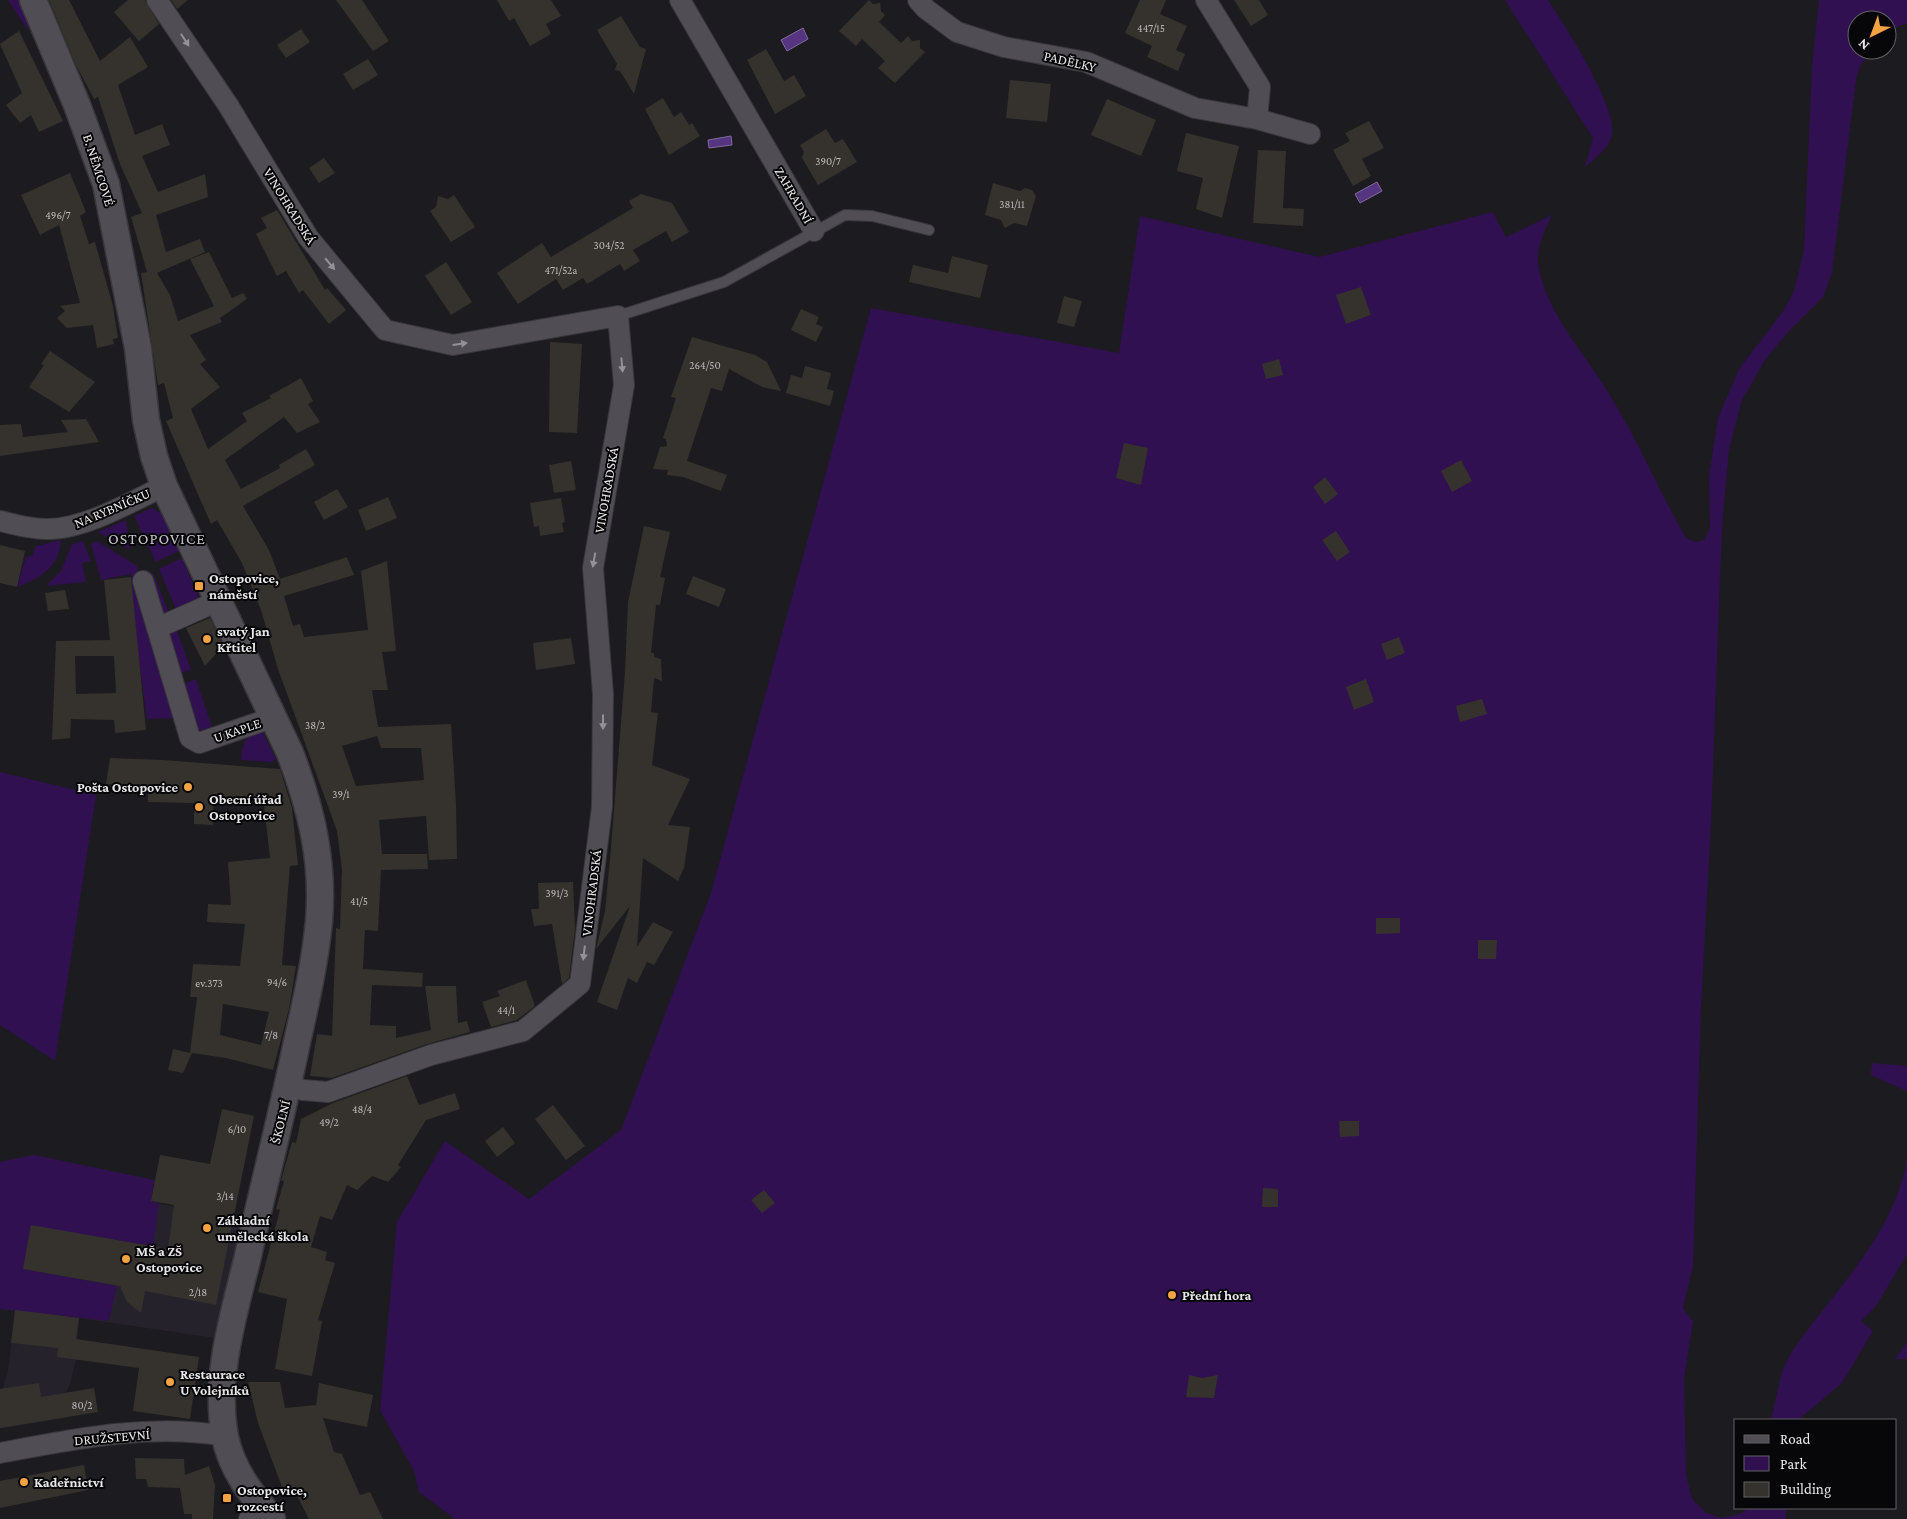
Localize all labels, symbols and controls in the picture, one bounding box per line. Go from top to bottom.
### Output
north arrow [1847,10,1897,60]
house number: 447/15 [1137,22,1165,34]
one-way arrow [180,33,189,47]
text: N [1854,35,1872,54]
street label: PADĚLKY [1042,47,1098,75]
street label: B. NĚMCOVÉ [80,132,118,208]
house number: 390/7 [815,155,841,167]
street label: ZAHRADNÍ [771,164,817,226]
street label: VINOHRADSKÁ [260,165,320,247]
house number: 381/11 [999,198,1025,210]
house number: 496/7 [45,209,71,221]
house number: 304/52 [594,239,624,251]
one-way arrow [324,258,335,270]
house number: 471/52a [545,264,577,276]
one-way arrow [452,339,468,347]
one-way arrow [619,357,627,373]
house number: 264/50 [689,359,721,371]
street label: VINOHRADSKÁ [591,446,621,534]
street label: NA RYBNÍČKU [72,485,152,531]
district label: OSTOPOVICE [108,530,206,547]
one-way arrow [590,552,598,568]
place label: Ostopovice, náměstí [209,570,279,602]
marker: Ostopovice, náměstí [193,580,205,592]
place label: svatý Jan Křtitel [217,623,270,655]
marker: svatý Jan Křtitel [201,633,213,645]
street label: U KAPLE [211,714,263,746]
one-way arrow [599,714,607,730]
house number: 38/2 [305,719,325,731]
place label: Pošta Ostopovice [77,779,178,795]
marker: Pošta Ostopovice [182,781,194,793]
house number: 39/1 [332,788,350,800]
place label: Obecní úřad Ostopovice [209,791,282,823]
marker: Obecní úřad Ostopovice [193,801,205,813]
street label: VINOHRADSKÁ [578,849,604,937]
house number: 391/3 [545,887,569,899]
house number: 41/5 [350,895,368,907]
one-way arrow [580,945,588,961]
house number: 94/6 [267,976,287,988]
house number: ev.373 [195,977,223,989]
house number: 44/1 [497,1004,515,1016]
house number: 7/8 [264,1029,278,1041]
street label: ŠKOLNÍ [267,1099,293,1145]
house number: 48/4 [352,1103,372,1115]
house number: 49/2 [319,1116,339,1128]
house number: 6/10 [228,1123,246,1135]
house number: 3/14 [216,1190,234,1202]
place label: Základní umělecká škola [217,1212,309,1244]
marker: Základní umělecká škola [201,1222,213,1234]
place label: MŠ a ZŠ Ostopovice [136,1243,203,1275]
marker: MŠ a ZŠ Ostopovice [120,1253,132,1265]
house number: 2/18 [189,1286,207,1298]
place label: Přední hora [1182,1287,1252,1303]
marker: Přední hora [1166,1289,1178,1301]
place label: Restaurace U Volejníků [180,1366,249,1399]
marker: Restaurace U Volejníků [164,1376,176,1388]
house number: 80/2 [72,1399,92,1411]
legend [1734,1419,1897,1509]
street label: DRUŽSTEVNÍ [73,1426,151,1448]
text: Road [1780,1431,1811,1447]
text: Park [1780,1456,1807,1472]
place label: Kadeřnictví [34,1474,105,1490]
marker: Kadeřnictví [18,1476,30,1488]
text: Building [1780,1481,1831,1498]
place label: Ostopovice, rozcestí [237,1482,307,1514]
marker: Ostopovice, rozcestí [221,1492,233,1504]

